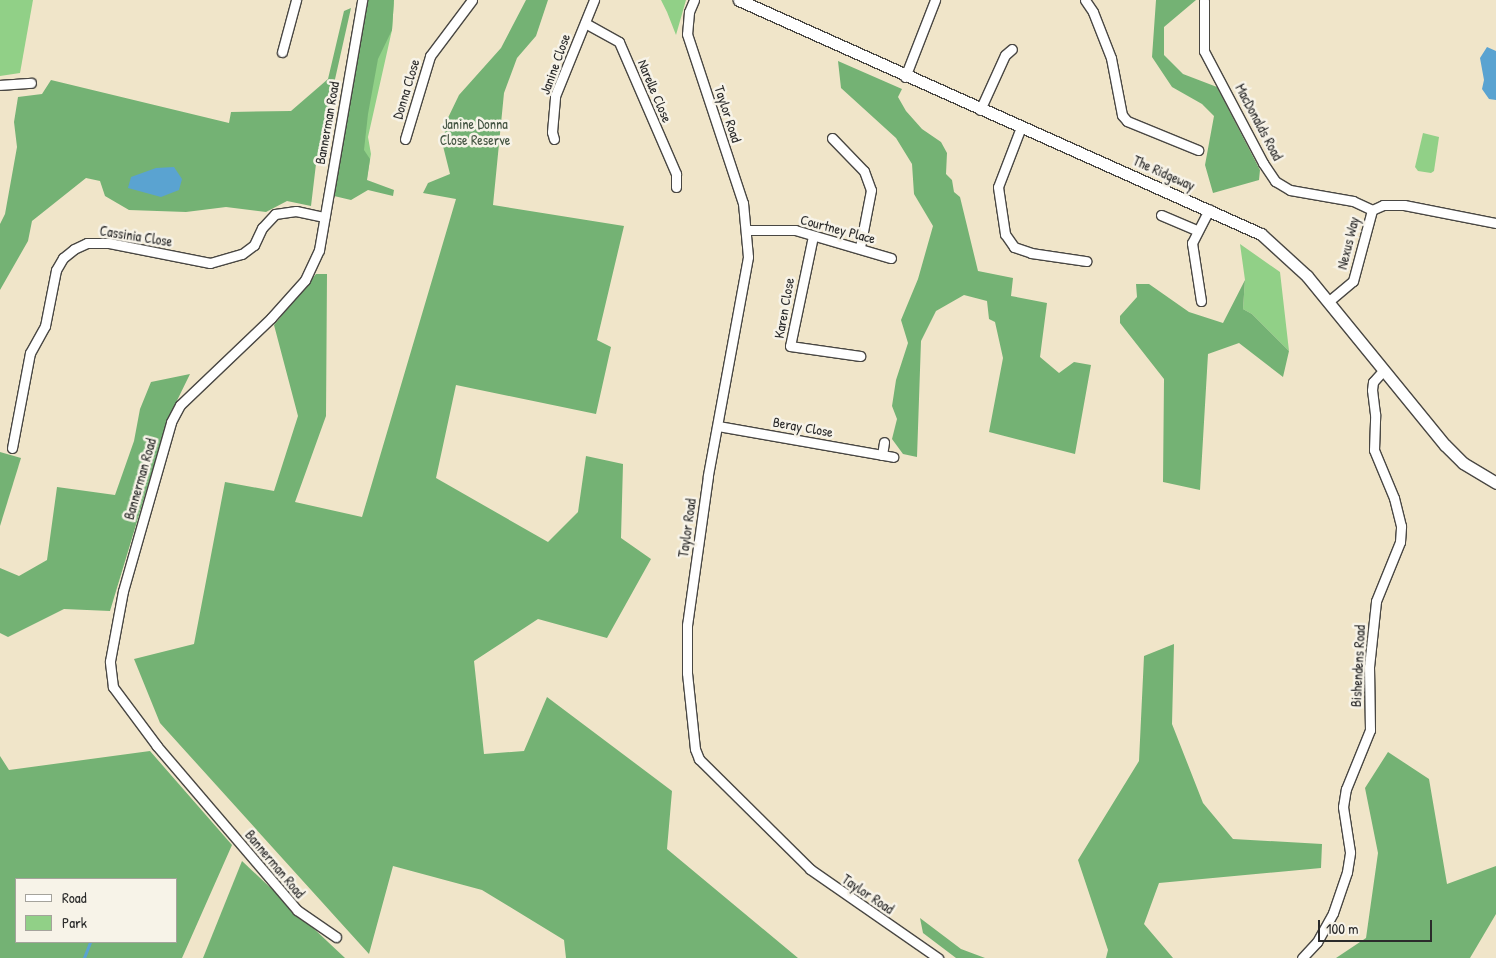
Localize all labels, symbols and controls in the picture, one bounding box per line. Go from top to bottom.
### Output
street label: Janine Close [536,31,574,97]
street label: Donna Close [389,57,423,121]
street label: Narelle Close [634,57,676,125]
street label: Bannerman Road [311,80,343,166]
street label: MacDonalds Road [1232,81,1286,163]
street label: Taylor Road [711,83,745,145]
park label: Janine Donna Close Reserve [440,116,510,148]
street label: The Ridgeway [1130,152,1198,194]
street label: Courtney Place [799,211,877,247]
street label: Nexus Way [1333,215,1363,271]
street label: Cassinia Close [99,222,173,250]
street label: Karen Close [770,276,798,340]
street label: Beray Close [772,413,834,441]
street label: Bannerman Road [120,436,160,522]
street label: Taylor Road [675,498,699,558]
street label: Bishendens Road [1347,624,1369,708]
street label: Bannerman Road [242,827,308,901]
street label: Taylor Road [839,871,897,917]
legend [15,878,178,943]
text: Road [62,887,87,908]
scale bar [1321,910,1435,942]
text: Park [62,912,87,933]
text: 100 m [1326,918,1359,939]

